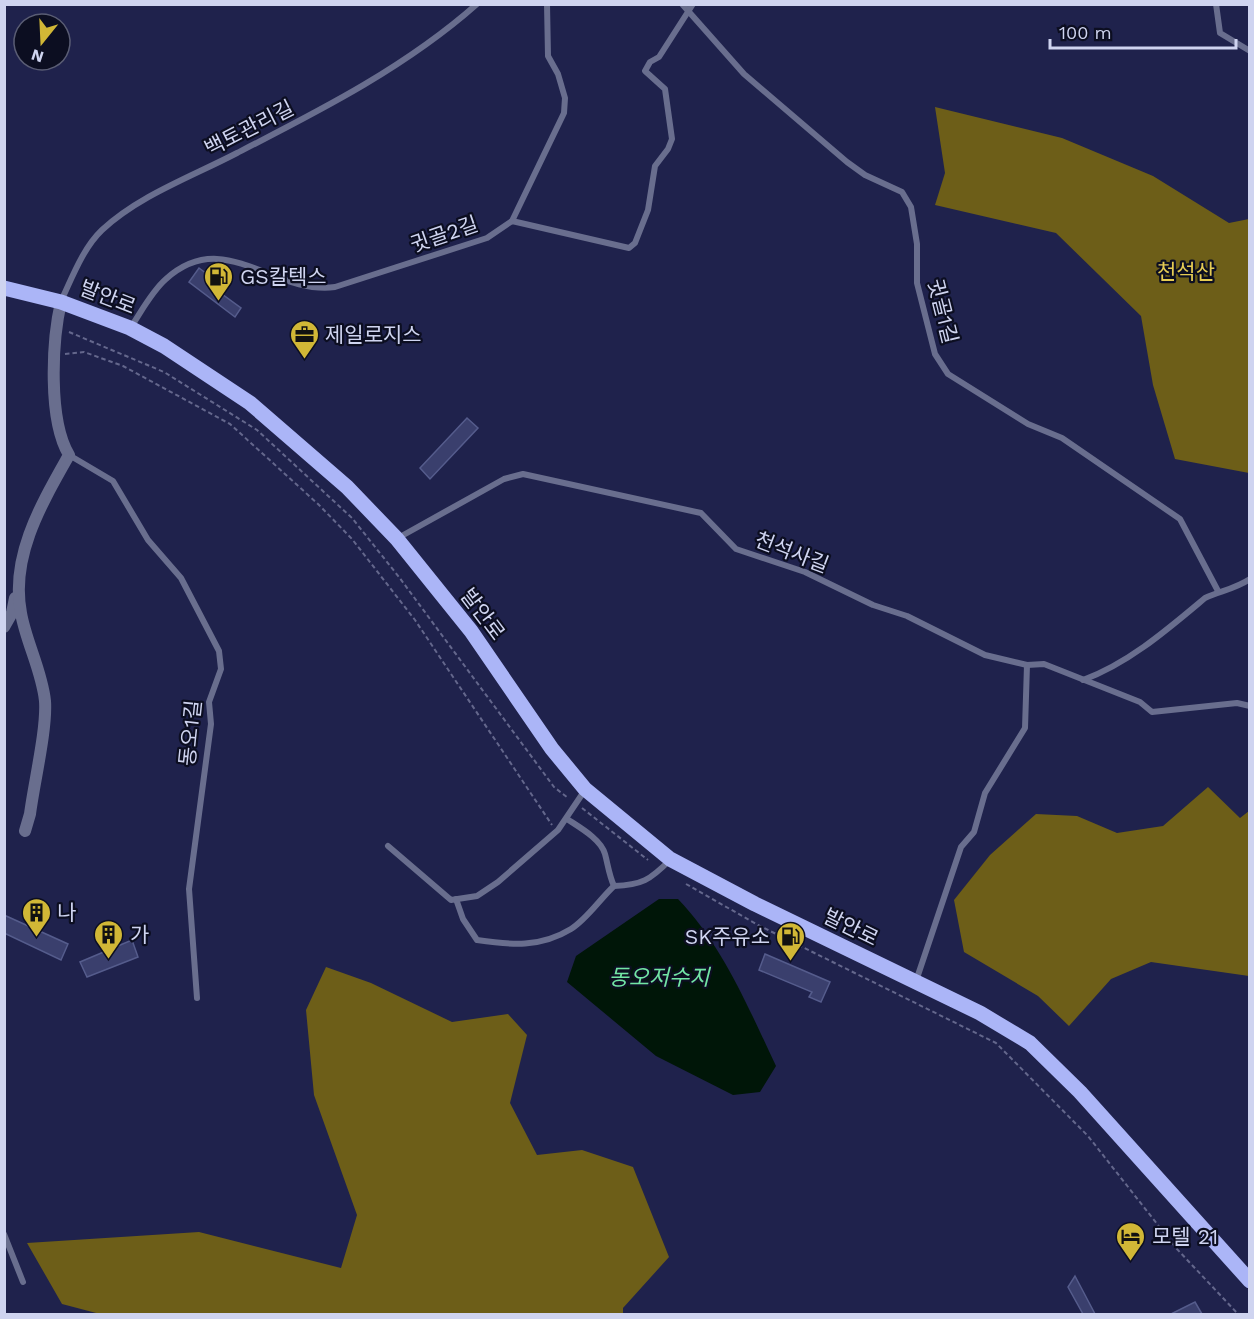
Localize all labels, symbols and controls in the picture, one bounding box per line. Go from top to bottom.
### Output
north arrow [12,12,72,72]
scale bar [1050,12,1236,50]
text: 100 m [1059,22,1112,43]
text: N [29,45,46,67]
street label: 백토관리길 [200,95,298,161]
street label: 귓골2길 [407,211,481,257]
park label: 천석산 [1157,259,1215,284]
fuel station icon: GS칼텍스 [203,260,235,302]
place label: GS칼텍스 [240,264,327,289]
street label: 발안로 [76,275,140,319]
street label: 귓골1길 [923,276,963,346]
office icon: 제일로지스 [288,318,320,360]
place label: 제일로지스 [325,322,422,347]
street label: 천석사길 [751,526,833,578]
street label: 발안로 [456,583,510,645]
street label: 동오1길 [174,699,206,767]
building icon: 나 [20,896,52,938]
place label: 나 [57,900,76,925]
street label: 발안로 [819,903,883,951]
building icon: 가 [93,918,125,960]
fuel station icon: SK주유소 [775,920,807,962]
place label: 가 [130,922,149,947]
place label: SK주유소 [685,924,770,949]
water label: 동오저수지 [608,965,711,990]
hotel icon: 모텔 21 [1115,1220,1147,1262]
place label: 모텔 21 [1152,1224,1218,1249]

